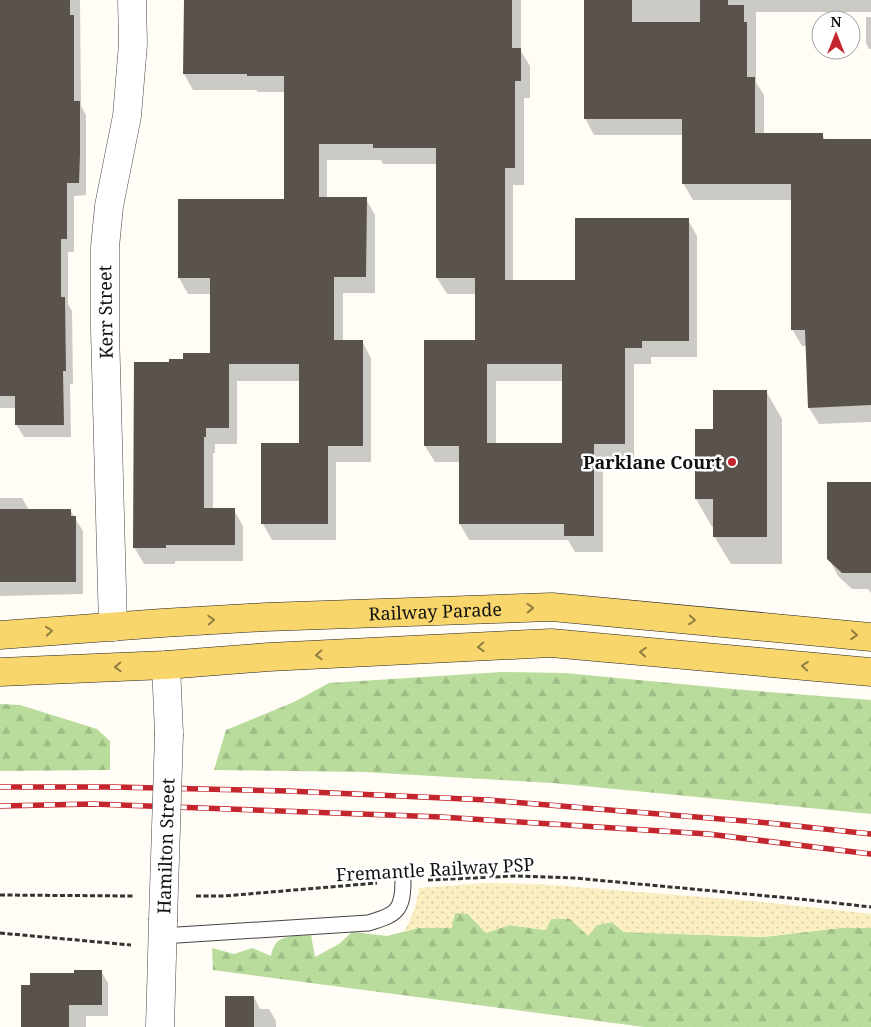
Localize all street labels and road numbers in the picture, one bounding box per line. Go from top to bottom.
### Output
street label: Kerr Street [92,265,118,359]
street label: Railway Parade [368,597,502,625]
street label: Hamilton Street [151,778,180,914]
street label: Fremantle Railway PSP [335,852,535,886]

